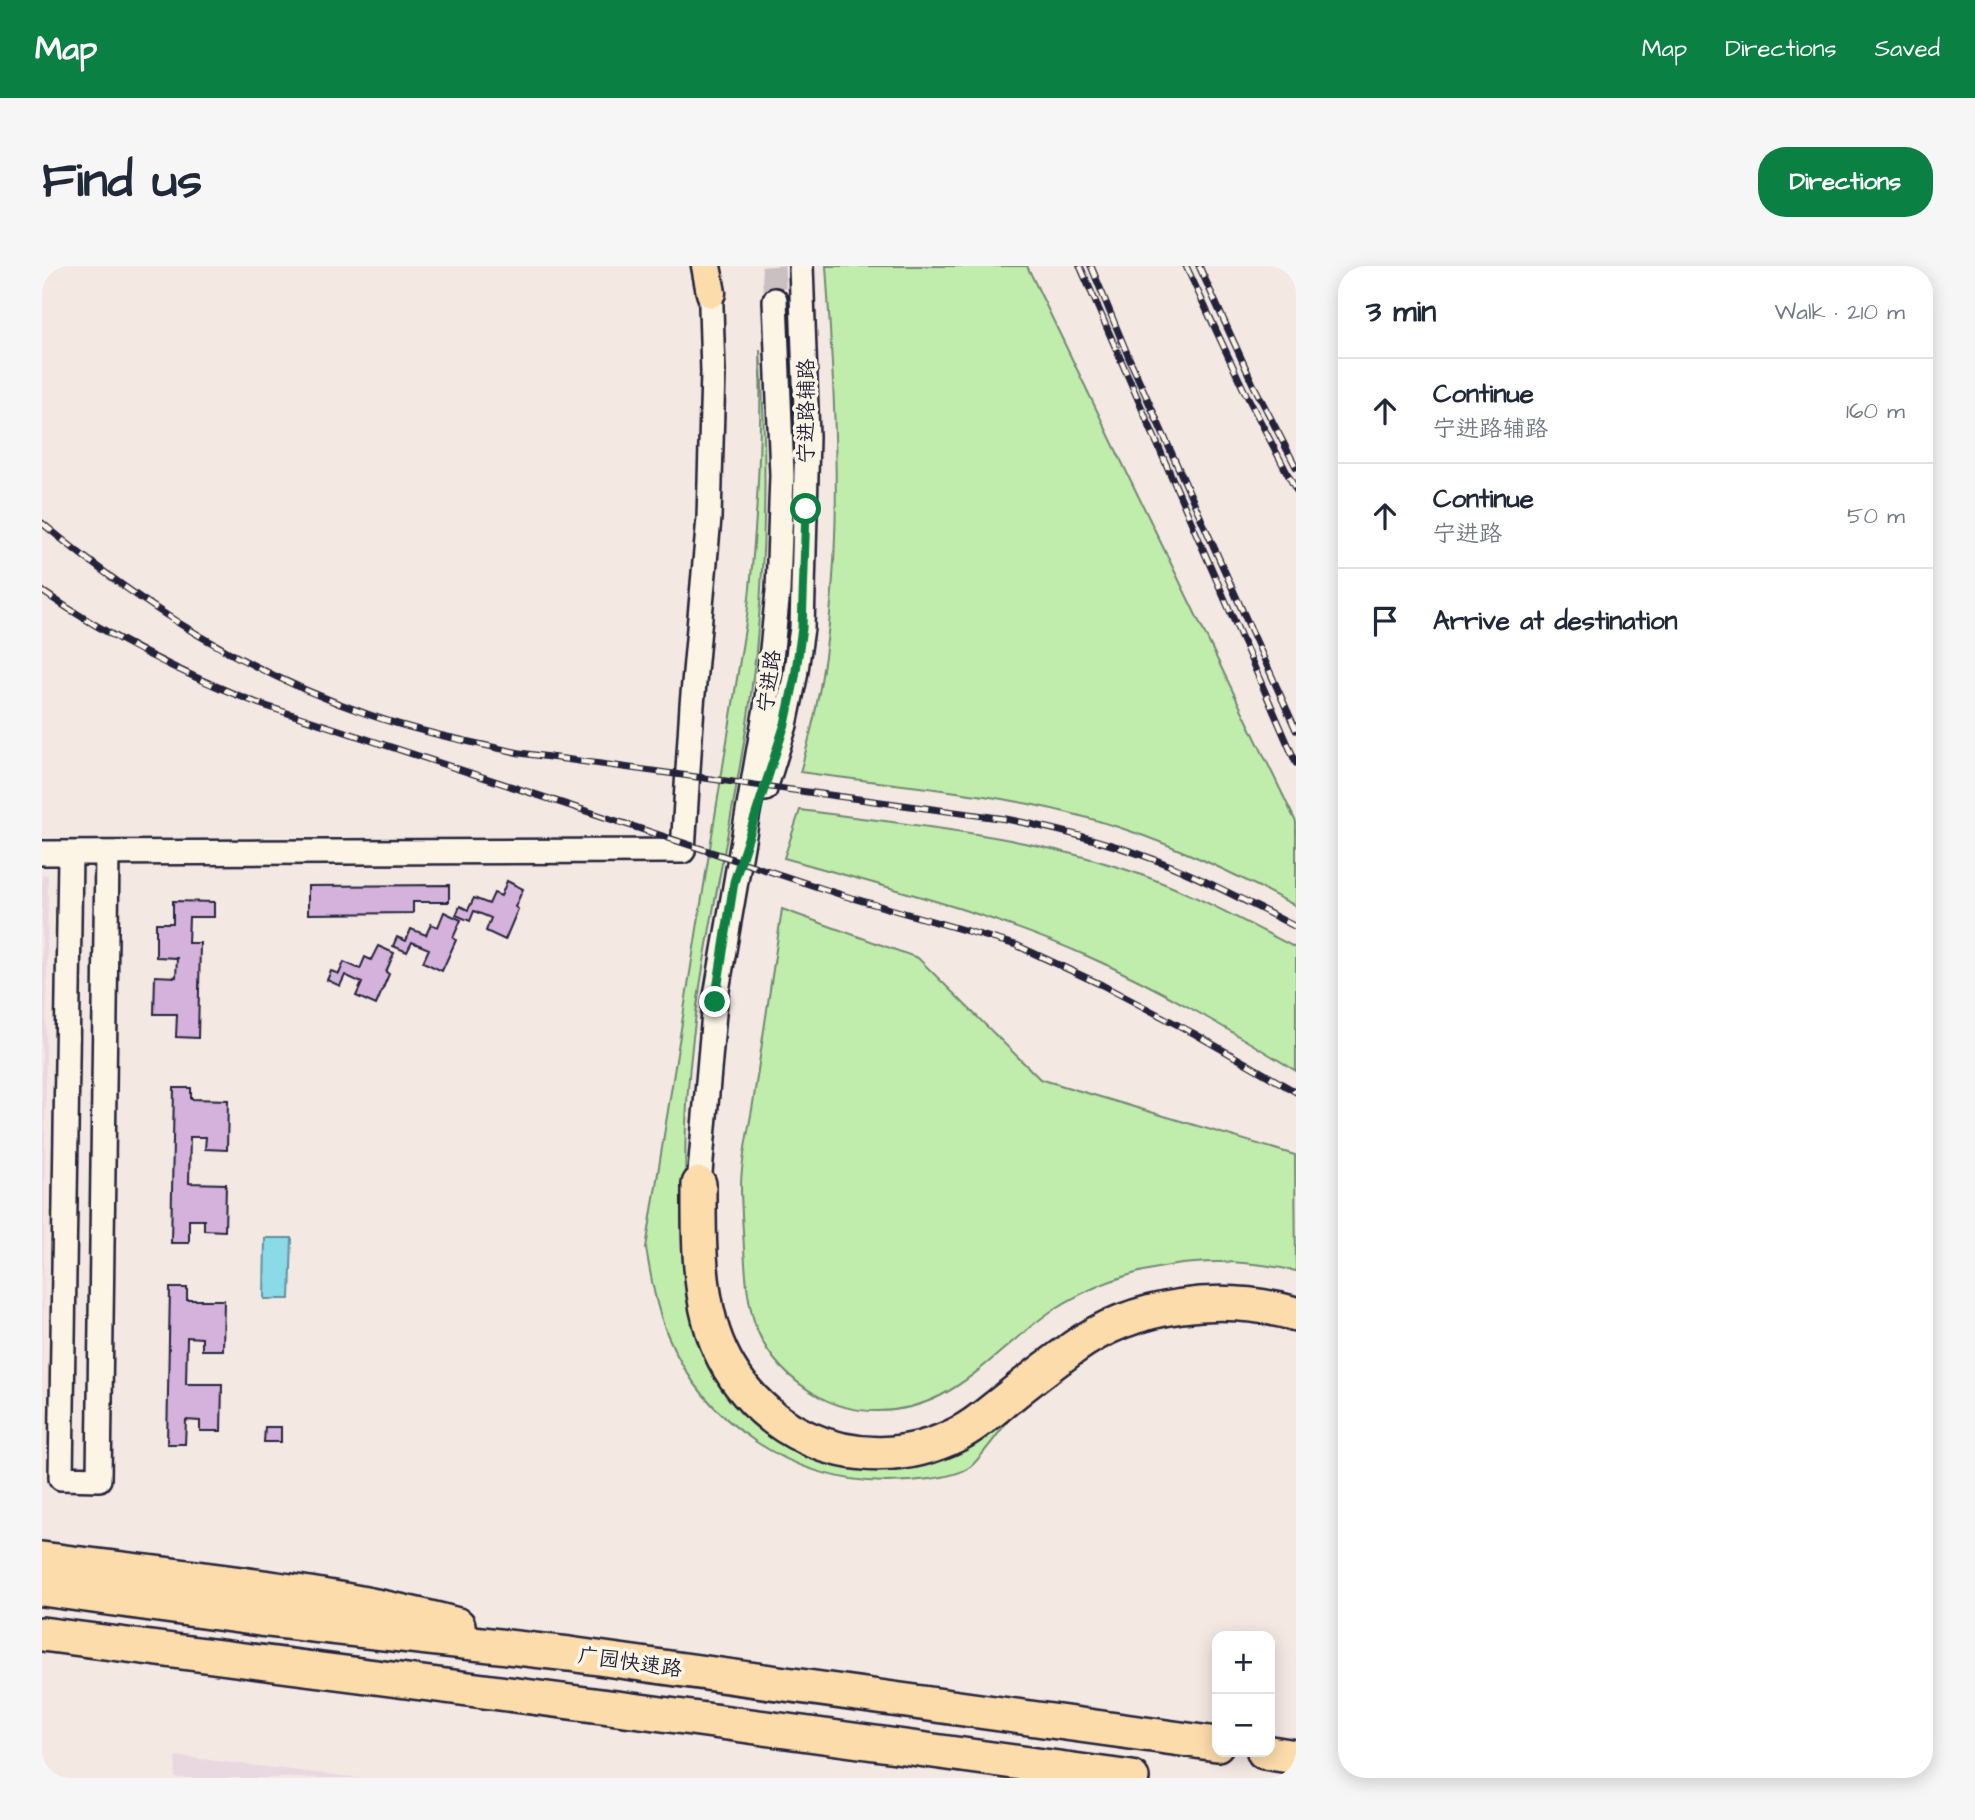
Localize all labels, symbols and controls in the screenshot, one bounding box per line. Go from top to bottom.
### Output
text: Map [35,26,97,72]
text: Map [1642,32,1687,66]
text: Directions [1725,32,1837,66]
text: Saved [1875,32,1940,66]
button: Directions [1758,147,1933,217]
text: Find us [42,148,202,216]
text: 3 min [1366,291,1436,333]
text: Walk · 210 m [1775,296,1905,328]
street label: 宁进路辅路 [792,359,821,464]
text: Continue [1433,376,1534,412]
icon: ahead [1366,392,1404,430]
text: 160 m [1846,395,1905,427]
text: 宁进路辅路 [1433,413,1548,445]
text: Continue [1433,481,1534,517]
route start [790,493,821,524]
icon: ahead [1366,497,1404,535]
text: 50 m [1847,500,1905,532]
text: 宁进路 [1433,518,1502,550]
icon: arrive [1366,602,1404,640]
text: Arrive at destination [1433,603,1678,639]
street label: 宁进路 [751,648,788,714]
route end [699,986,730,1017]
map controls [1212,1631,1275,1757]
button: + [1212,1631,1275,1694]
street label: 广园快速路 [576,1641,684,1684]
button: − [1212,1694,1275,1757]

